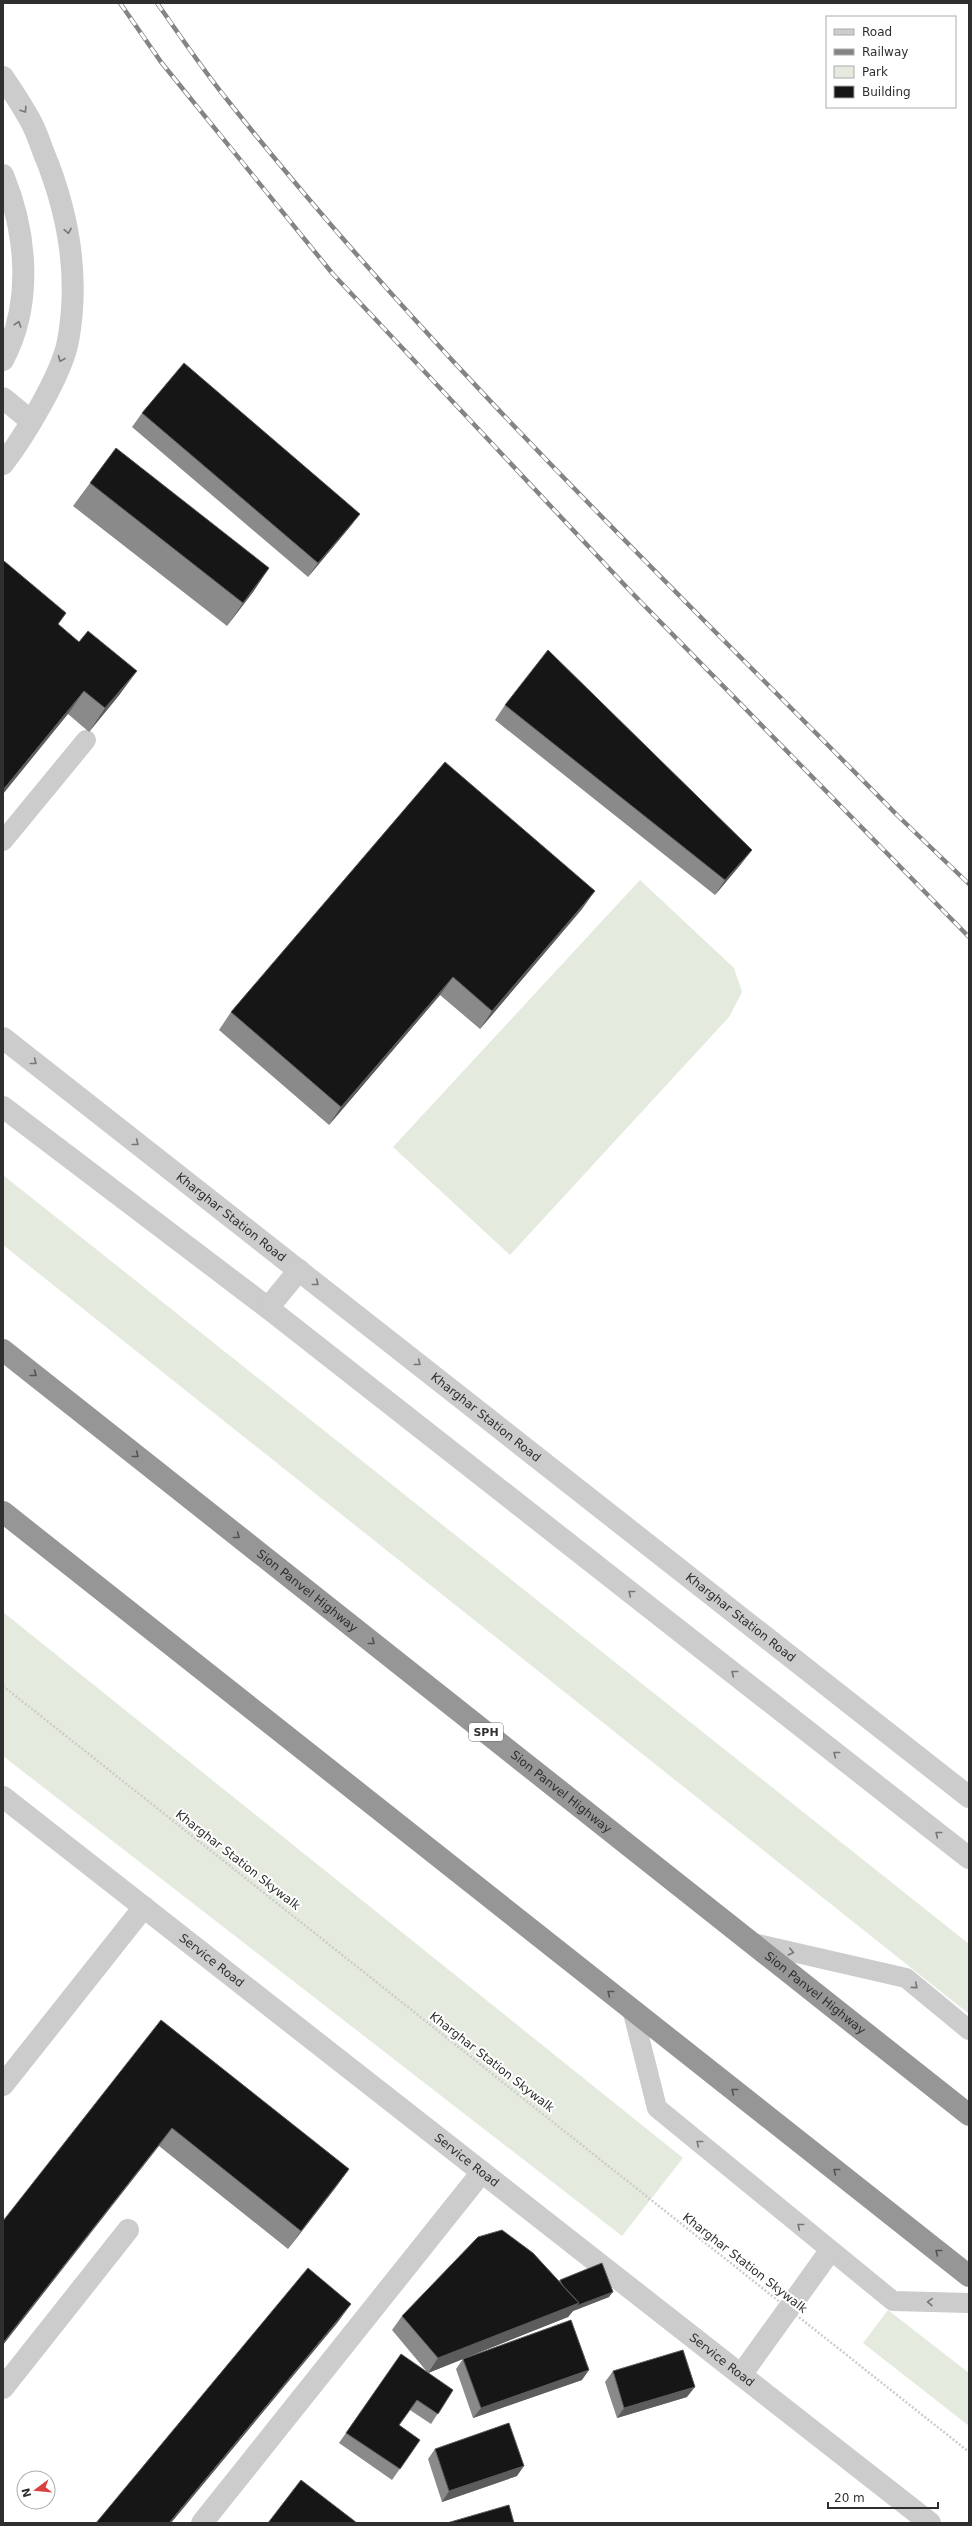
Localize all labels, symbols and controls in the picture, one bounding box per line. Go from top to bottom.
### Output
legend [826,16,956,108]
text: Road [862,25,892,39]
text: Railway [862,45,908,59]
text: Park [862,65,888,79]
text: Building [862,85,911,99]
one-way arrow [19,106,27,113]
one-way arrow [63,228,72,235]
one-way arrow [13,321,22,328]
one-way arrow [57,356,65,363]
one-way arrow [29,1058,36,1065]
one-way arrow [132,1138,139,1145]
street label: Kharghar Station Road [173,1170,289,1265]
one-way arrow [311,1278,318,1285]
one-way arrow [413,1359,420,1366]
one-way arrow [29,1370,36,1377]
street label: Kharghar Station Road [428,1370,543,1465]
one-way arrow [131,1450,138,1457]
one-way arrow [233,1531,240,1538]
street label: Sion Panvel Highway [254,1547,361,1635]
street label: Kharghar Station Road [683,1570,798,1665]
one-way arrow [629,1591,636,1598]
one-way arrow [368,1638,375,1645]
one-way arrow [731,1671,738,1678]
road number: SPH [469,1723,503,1741]
street label: Sion Panvel Highway [508,1748,615,1836]
one-way arrow [833,1751,840,1758]
street label: Kharghar Station Skywalk [173,1807,303,1913]
one-way arrow [936,1831,943,1838]
street label: Service Road [176,1931,247,1990]
one-way arrow [787,1947,794,1955]
street label: Sion Panvel Highway [762,1949,869,2037]
one-way arrow [910,1981,918,1988]
one-way arrow [608,1990,615,1997]
street label: Kharghar Station Skywalk [427,2009,557,2115]
one-way arrow [732,2088,739,2095]
street label: Service Road [432,2130,502,2190]
one-way arrow [697,2141,704,2148]
one-way arrow [834,2169,841,2176]
street label: Kharghar Station Skywalk [680,2210,810,2316]
one-way arrow [797,2223,804,2230]
one-way arrow [936,2249,943,2256]
one-way arrow [927,2298,933,2306]
street label: Service Road [687,2330,757,2390]
north arrow [16,2470,56,2510]
scale bar [828,2484,938,2510]
text: N [19,2486,34,2499]
text: 20 m [834,2491,865,2505]

